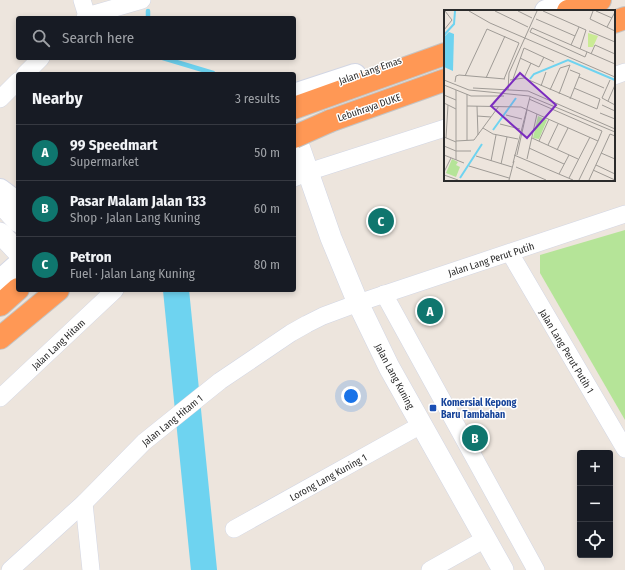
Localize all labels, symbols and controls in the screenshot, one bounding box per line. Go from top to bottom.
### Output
inset map [444,10,615,181]
search box [16,16,296,60]
icon: search [30,27,52,49]
text: Search here [62,29,134,47]
street label: Jalan Lang Emas [337,55,403,87]
text: Nearby [32,88,83,109]
text: 3 results [235,91,280,106]
street label: Lebuhraya DUKE [336,91,403,124]
text: 99 Speedmart [70,136,158,154]
text: A [41,145,49,160]
text: 50 m [254,145,280,160]
text: Supermarket [70,154,139,169]
text: Pasar Malam Jalan 133 [70,192,206,210]
text: B [41,201,49,216]
text: 60 m [254,201,280,216]
pin: C [368,206,394,236]
text: Shop · Jalan Lang Kuning [70,210,200,225]
street label: Jalan Lang Perut Putih [447,240,536,280]
text: Petron [70,248,112,266]
text: C [42,257,48,272]
text: 80 m [254,257,280,272]
text: Fuel · Jalan Lang Kuning [70,266,195,281]
pin: A [417,296,443,326]
street label: Jalan Lang Perut Putih 1 [536,307,596,396]
street label: Jalan Lang Hitam [30,317,88,373]
street label: Jalan Lang Kuning [372,342,417,412]
your location [341,386,361,406]
street label: Jalan Lang Hitam 1 [140,393,205,449]
place label: Komersial Kepong Baru Tambahan [441,397,517,421]
marker: Komersial Kepong Baru Tambahan [428,403,438,413]
pin: B [462,423,488,453]
map controls [577,450,613,558]
button: + [577,450,613,486]
street label: Lorong Lang Kuning 1 [288,452,369,504]
button: − [577,486,613,522]
button: locate [577,522,613,558]

